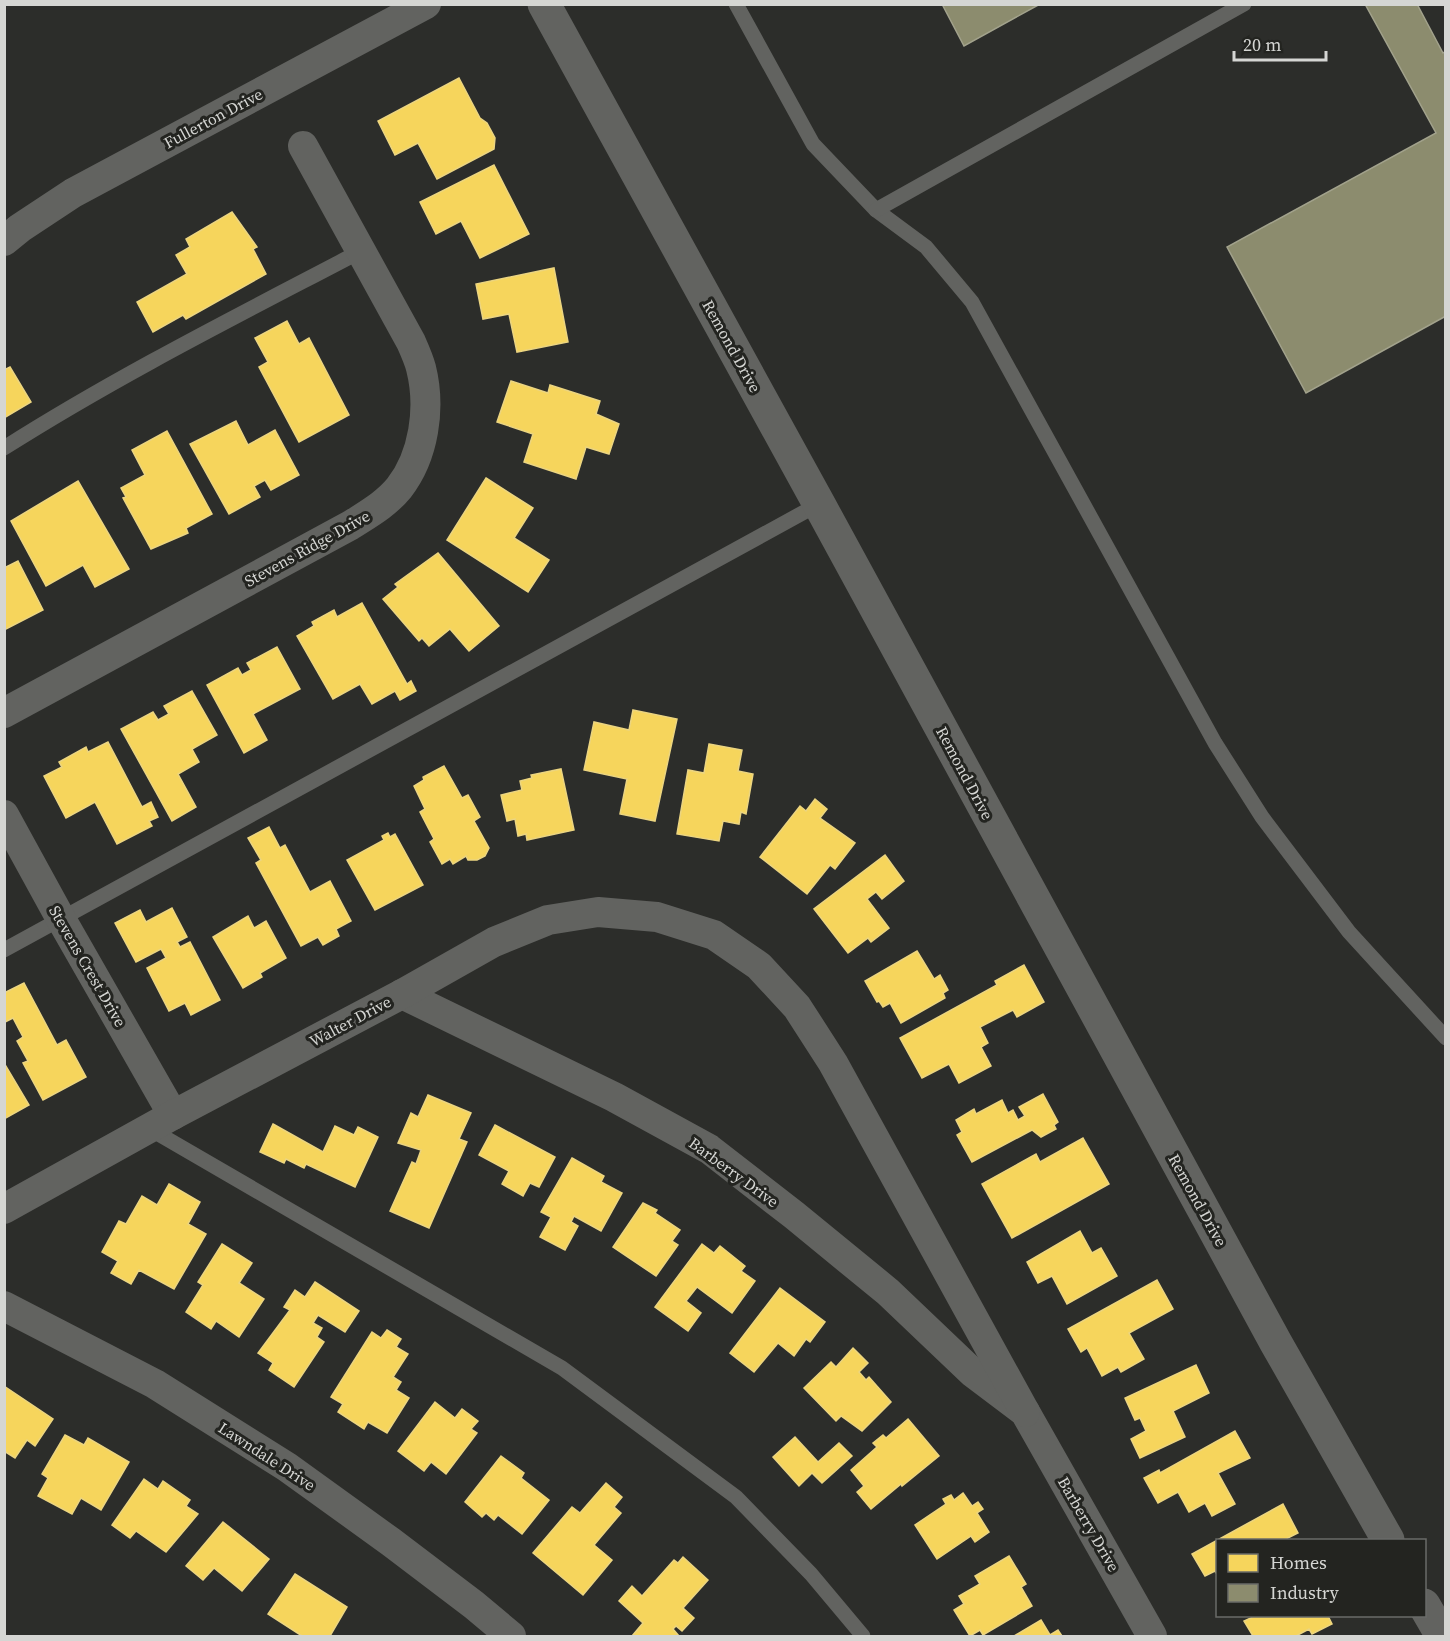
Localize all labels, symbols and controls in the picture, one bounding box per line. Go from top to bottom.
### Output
scale bar [1234,24,1326,62]
text: 20 m [1243,32,1281,57]
street label: Fullerton Drive [160,83,266,153]
street label: Remond Drive [697,296,767,396]
street label: Stevens Ridge Drive [240,504,374,592]
street label: Remond Drive [931,722,999,824]
street label: Stevens Crest Drive [44,901,132,1031]
street label: Walter Drive [305,990,395,1052]
street label: Barberry Drive [685,1132,783,1212]
street label: Remond Drive [1163,1150,1233,1250]
street label: Lawndale Drive [214,1416,320,1496]
street label: Barberry Drive [1053,1472,1125,1576]
legend [1216,1539,1426,1617]
text: Homes [1270,1550,1327,1575]
text: Industry [1270,1580,1340,1605]

